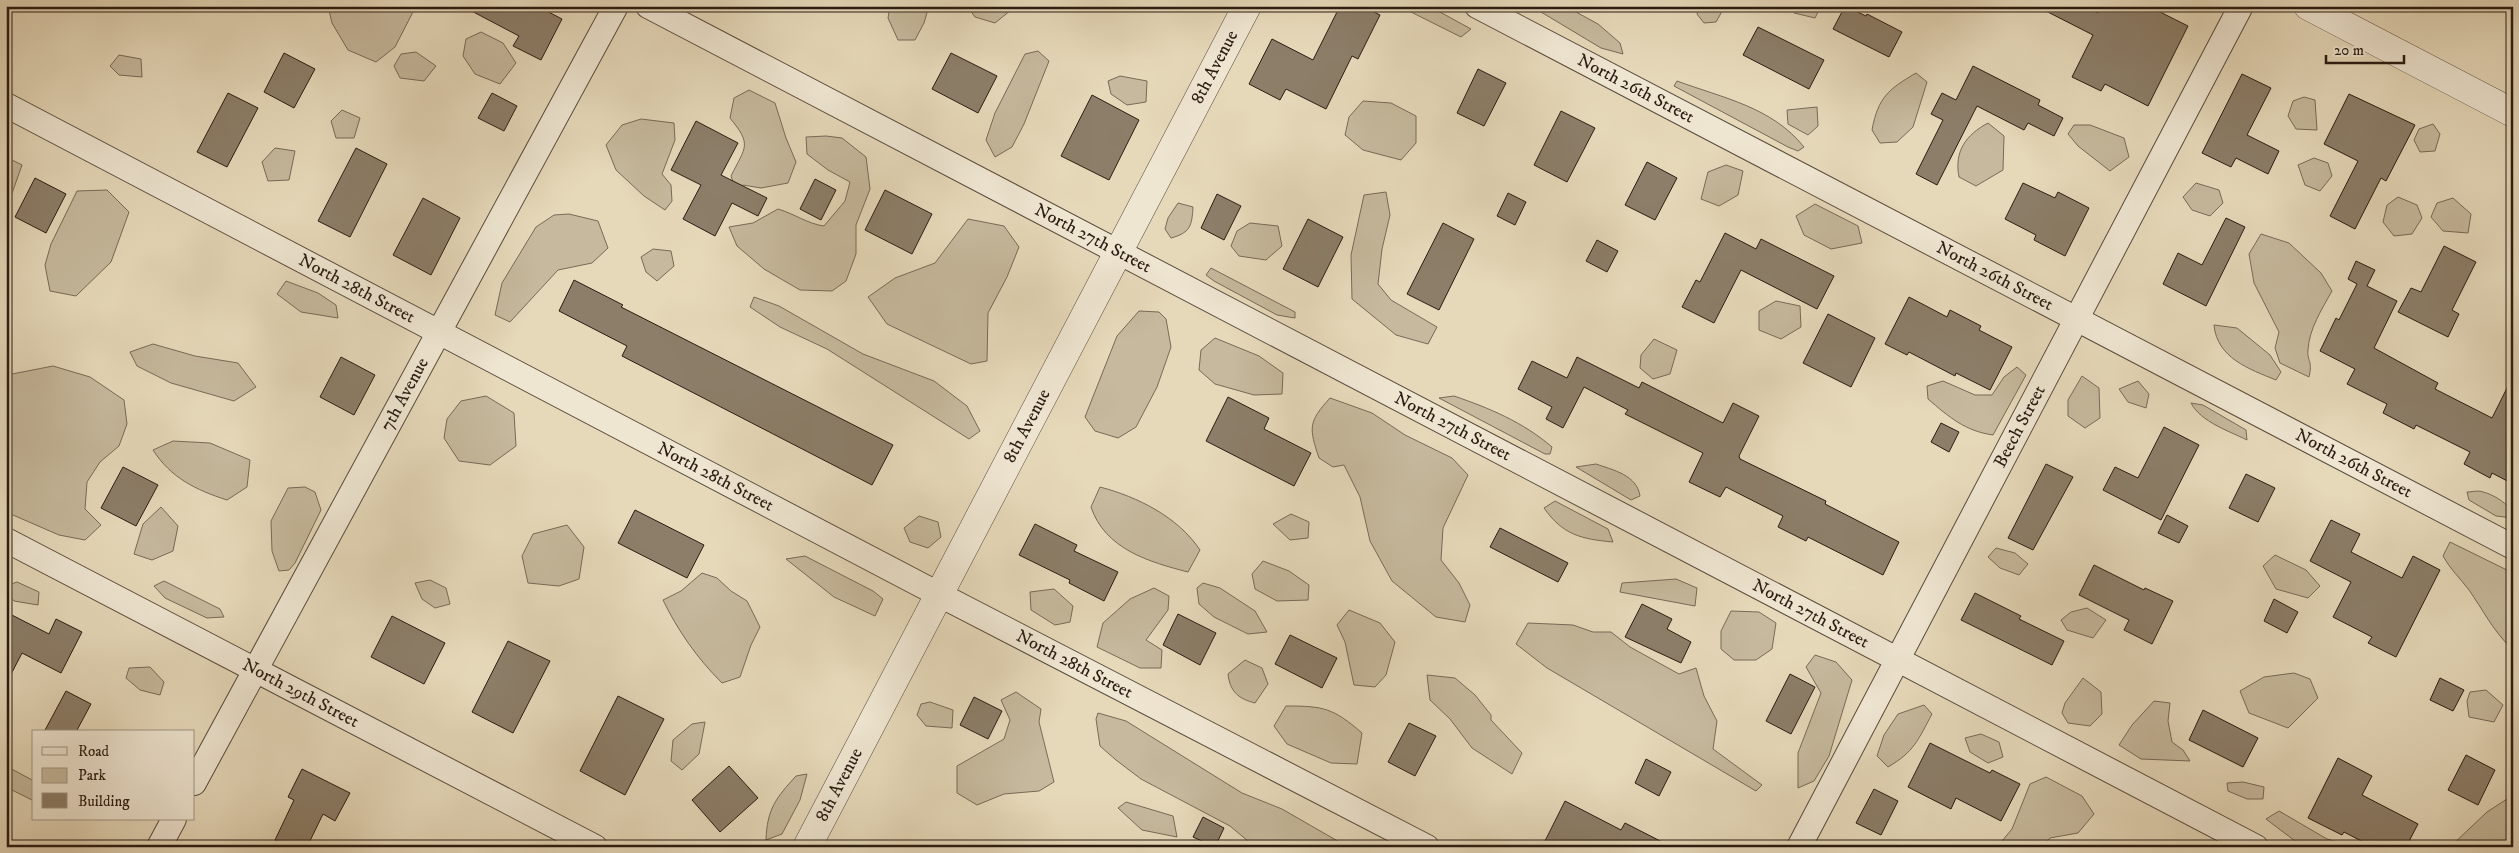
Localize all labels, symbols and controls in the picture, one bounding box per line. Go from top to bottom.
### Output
street label: 8th Avenue [1187,27,1243,108]
scale bar [2326,32,2404,64]
text: 20 m [2334,41,2364,60]
street label: North 26th Street [1574,49,1698,129]
street label: North 27th Street [1031,199,1155,278]
street label: North 26th Street [1932,237,2057,316]
street label: North 28th Street [295,249,419,329]
street label: 7th Avenue [376,354,434,435]
street label: Beech Street [1989,381,2051,471]
street label: 8th Avenue [999,386,1055,467]
street label: North 27th Street [1391,387,1515,466]
street label: North 26th Street [2291,424,2416,503]
street label: North 28th Street [653,438,777,517]
street label: North 27th Street [1749,575,1873,654]
street label: North 28th Street [1012,625,1137,704]
street label: North 29th Street [238,654,363,733]
legend [32,730,195,820]
text: Road [78,742,110,761]
street label: 8th Avenue [811,744,868,826]
text: Park [78,766,107,785]
text: Building [78,792,130,811]

